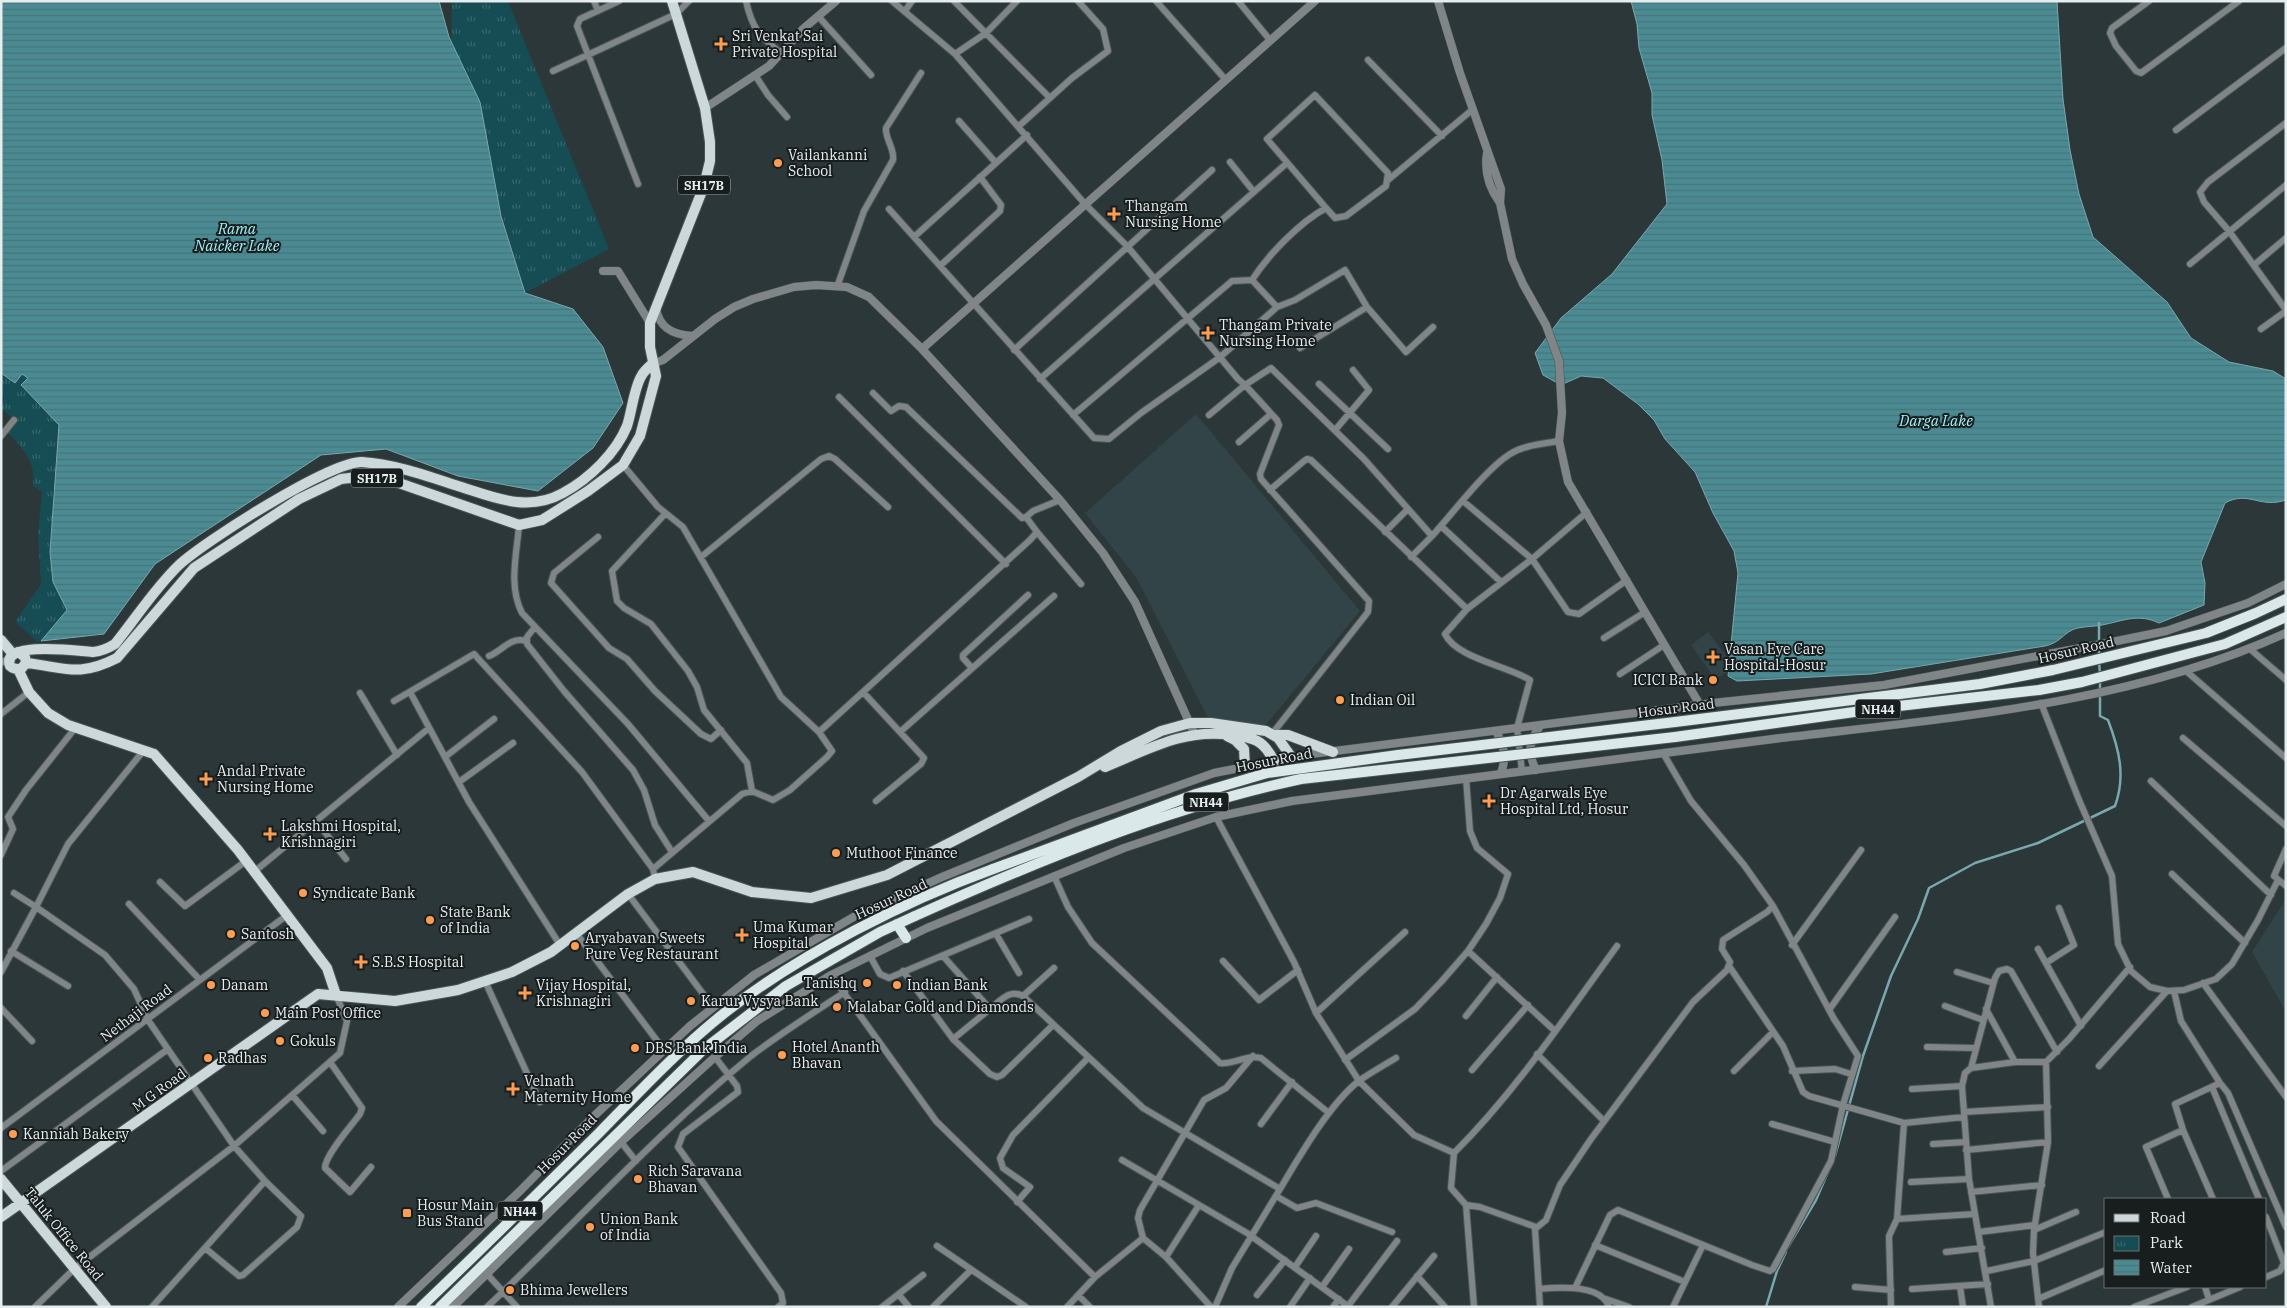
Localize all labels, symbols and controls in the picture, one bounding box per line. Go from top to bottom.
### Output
place label: Sri Venkat Sai Private Hospital [732,27,837,61]
marker: Sri Venkat Sai Private Hospital [714,37,728,51]
place label: Vailankanni School [788,146,867,180]
marker: Vailankanni School [772,157,784,169]
road number: SH17B [678,176,730,194]
place label: Thangam Nursing Home [1125,197,1222,231]
marker: Thangam Nursing Home [1107,207,1121,221]
water label: Rama Naicker Lake [194,219,280,255]
place label: Thangam Private Nursing Home [1219,316,1332,350]
marker: Thangam Private Nursing Home [1201,326,1215,340]
water label: Darga Lake [1898,411,1973,430]
road number: SH17B [351,468,403,488]
street label: Hosur Road [2036,632,2116,667]
place label: Vasan Eye Care Hospital-Hosur [1724,640,1826,674]
marker: Vasan Eye Care Hospital-Hosur [1706,650,1720,664]
place label: ICICI Bank [1633,671,1704,689]
marker: ICICI Bank [1707,674,1719,686]
place label: Indian Oil [1350,691,1415,709]
marker: Indian Oil [1334,694,1346,706]
street label: Hosur Road [1637,694,1716,722]
road number: NH44 [1856,700,1900,719]
street label: Hosur Road [1234,744,1314,776]
place label: Andal Private Nursing Home [217,762,314,796]
marker: Andal Private Nursing Home [199,772,213,786]
place label: Dr Agarwals Eye Hospital Ltd, Hosur [1500,784,1629,818]
road number: NH44 [1184,792,1228,812]
marker: Dr Agarwals Eye Hospital Ltd, Hosur [1482,794,1496,808]
place label: Lakshmi Hospital, Krishnagiri [281,817,401,851]
marker: Lakshmi Hospital, Krishnagiri [263,827,277,841]
place label: Muthoot Finance [846,844,958,862]
marker: Muthoot Finance [830,847,842,859]
street label: Hosur Road [852,874,930,923]
place label: Syndicate Bank [313,884,416,902]
marker: Syndicate Bank [297,887,309,899]
place label: State Bank of India [440,903,511,937]
marker: State Bank of India [424,914,436,926]
place label: Uma Kumar Hospital [753,918,834,952]
place label: Santosh [241,925,294,943]
marker: Santosh [225,928,237,940]
marker: Uma Kumar Hospital [735,928,749,942]
place label: Aryabavan Sweets Pure Veg Restaurant [585,929,719,963]
marker: Aryabavan Sweets Pure Veg Restaurant [569,940,581,952]
place label: S.B.S Hospital [372,953,464,971]
marker: S.B.S Hospital [354,955,368,969]
place label: Tanishq [803,974,858,992]
place label: Danam [221,976,268,994]
place label: Vijay Hospital, Krishnagiri [536,976,631,1010]
place label: Indian Bank [907,976,989,994]
marker: Tanishq [861,977,873,989]
marker: Danam [205,979,217,991]
marker: Indian Bank [891,979,903,991]
street label: Nethaji Road [97,980,176,1046]
marker: Vijay Hospital, Krishnagiri [518,986,532,1000]
place label: Karur Vysya Bank [701,992,819,1010]
marker: Karur Vysya Bank [685,995,697,1007]
place label: Malabar Gold and Diamonds [847,998,1034,1016]
marker: Malabar Gold and Diamonds [831,1001,843,1013]
place label: Main Post Office [275,1004,381,1022]
marker: Main Post Office [259,1007,271,1019]
place label: Gokuls [290,1032,336,1050]
marker: Gokuls [274,1035,286,1047]
place label: Hotel Ananth Bhavan [792,1038,880,1072]
place label: DBS Bank India [645,1039,748,1057]
marker: DBS Bank India [629,1042,641,1054]
place label: Radhas [218,1049,267,1067]
marker: Hotel Ananth Bhavan [776,1049,788,1061]
marker: Radhas [202,1052,214,1064]
street label: M G Road [129,1064,190,1116]
place label: Velnath Maternity Home [524,1072,631,1106]
marker: Velnath Maternity Home [506,1082,520,1096]
street label: Hosur Road [533,1110,601,1178]
place label: Kanniah Bakery [23,1125,129,1143]
marker: Kanniah Bakery [7,1128,19,1140]
place label: Rich Saravana Bhavan [648,1162,742,1196]
marker: Rich Saravana Bhavan [632,1173,644,1185]
street label: Taluk Office Road [21,1183,108,1285]
place label: Hosur Main Bus Stand [417,1196,494,1230]
legend [2104,1198,2267,1288]
road number: NH44 [498,1202,542,1220]
marker: Hosur Main Bus Stand [401,1207,413,1219]
text: Road [2150,1208,2186,1227]
place label: Union Bank of India [600,1210,679,1244]
marker: Union Bank of India [584,1221,596,1233]
text: Park [2150,1233,2183,1252]
text: Water [2150,1258,2192,1277]
place label: Bhima Jewellers [520,1281,628,1299]
marker: Bhima Jewellers [504,1284,516,1296]

